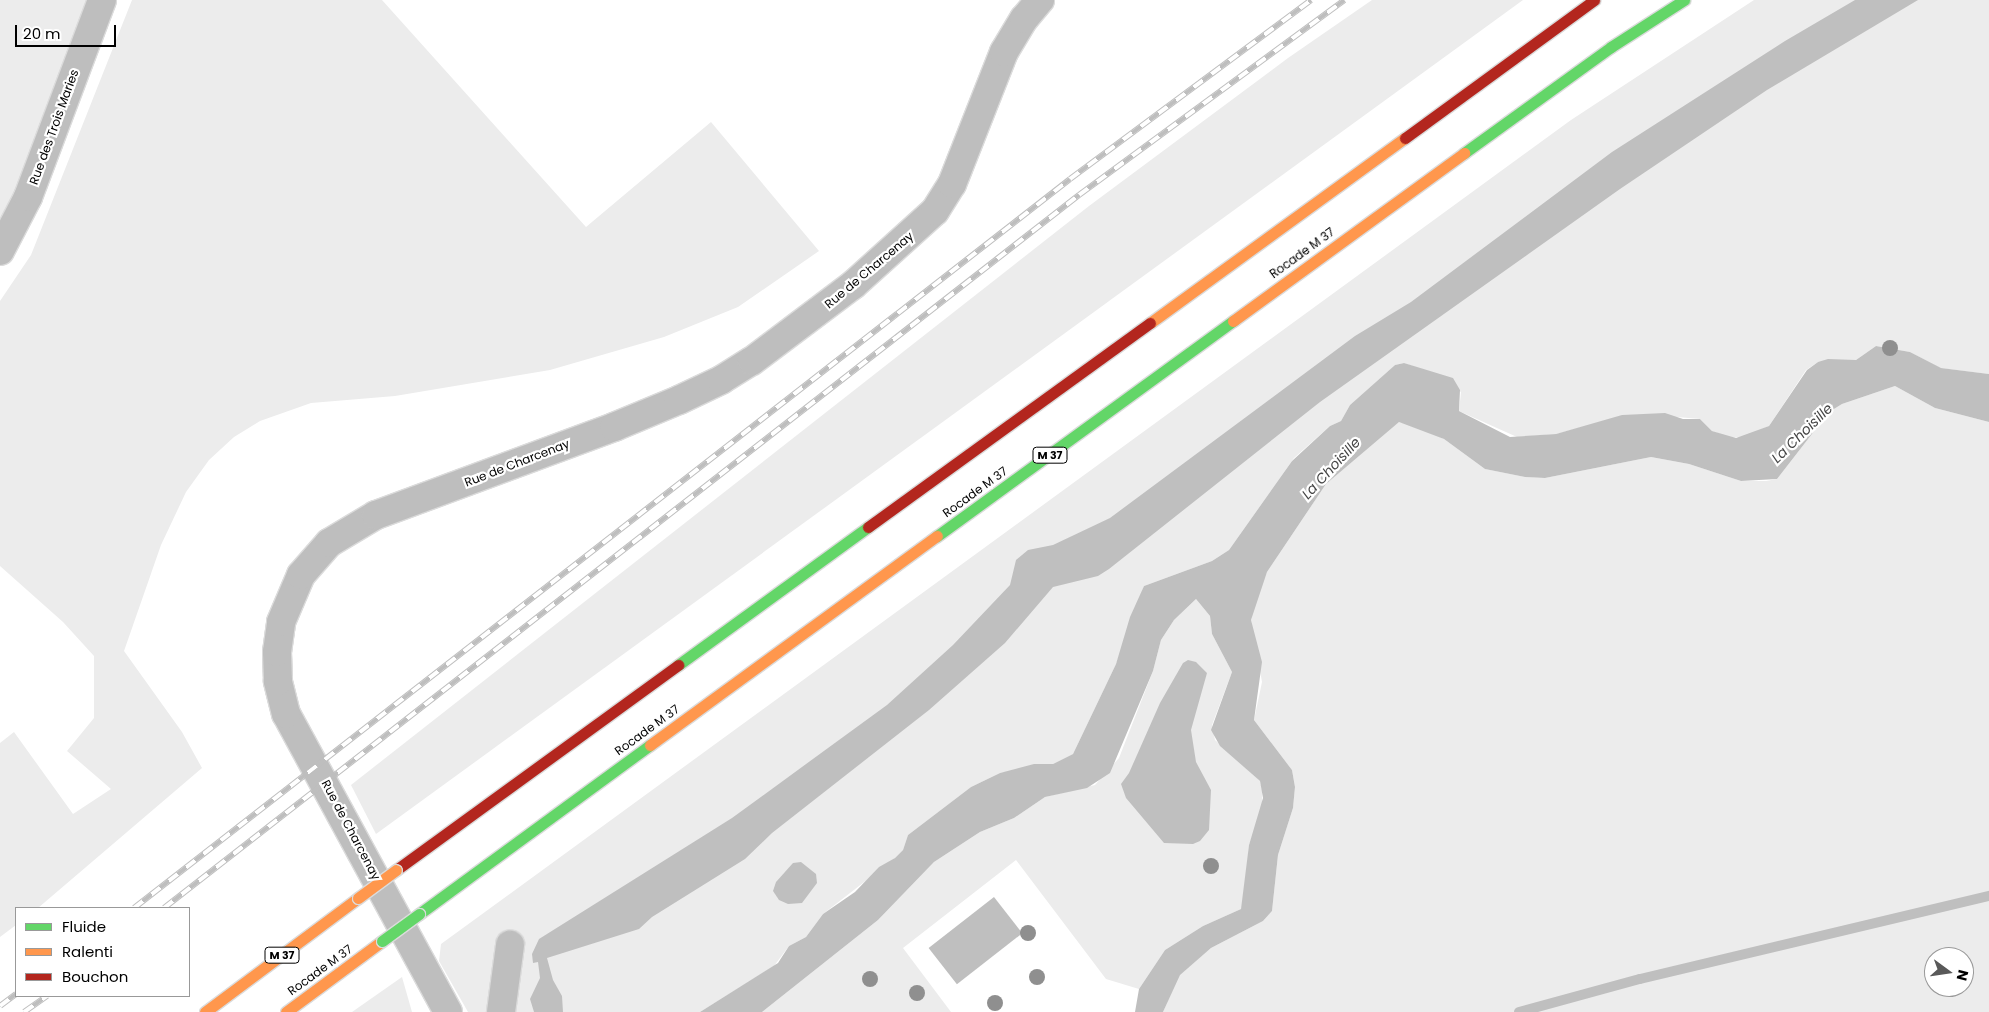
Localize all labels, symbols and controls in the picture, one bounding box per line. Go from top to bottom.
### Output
scale bar [18,15,119,47]
text: 20 m [23,23,61,44]
street label: Rue des Trois Maries [26,68,82,186]
street label: Rocade M 37 [1267,225,1337,281]
street label: Rue de Charcenay [822,229,916,311]
water label: La Choisille [1768,400,1836,466]
water label: La Choisille [1298,434,1364,502]
street label: Rue de Charcenay [463,436,571,490]
road number: M 37 [1032,446,1068,464]
street label: Rocade M 37 [940,464,1010,520]
street label: Rocade M 37 [612,702,682,758]
street label: Rue de Charcenay [319,778,383,882]
legend [15,907,190,997]
text: Fluide [62,916,106,937]
text: Ralenti [62,941,113,962]
street label: Rocade M 37 [285,942,355,998]
road number: M 37 [264,946,300,964]
north arrow [1924,947,1974,997]
text: Bouchon [62,966,128,987]
text: N [1952,968,1974,983]

